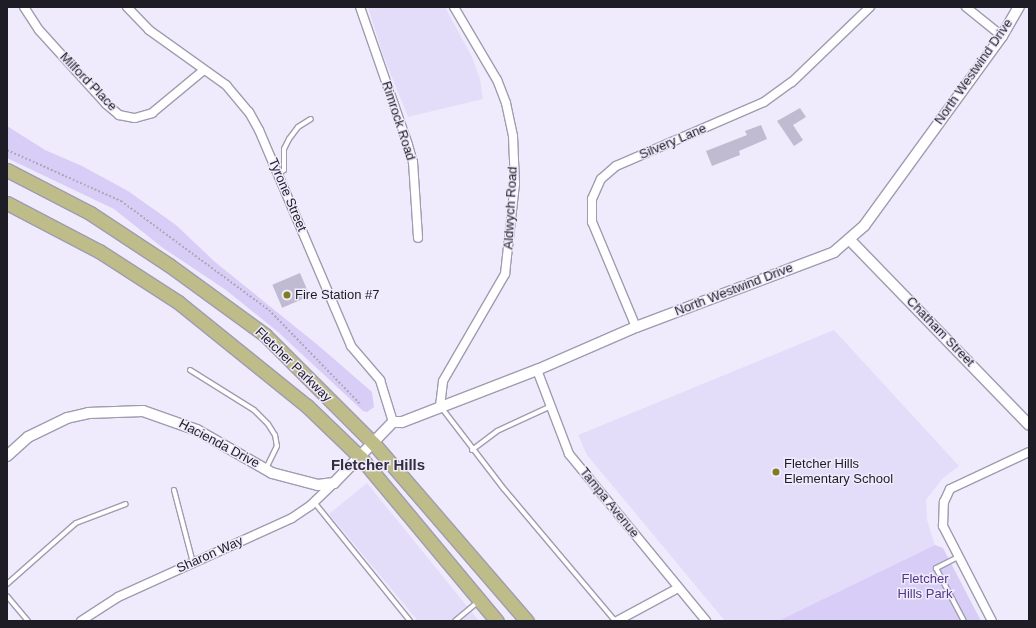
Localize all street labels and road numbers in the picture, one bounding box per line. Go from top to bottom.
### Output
street label: North Westwind Drive [932,16,1016,128]
street label: Milford Place [56,50,120,114]
street label: Rimrock Road [378,79,418,163]
street label: Silvery Lane [637,121,709,163]
street label: Tyrone Street [265,156,309,234]
street label: Aldwych Road [501,166,521,250]
street label: North Westwind Drive [673,260,795,320]
street label: Chatham Street [903,294,977,370]
street label: Fletcher Parkway [251,325,335,405]
street label: Hacienda Drive [176,416,262,472]
street label: Tampa Avenue [576,464,642,542]
street label: Sharon Way [174,533,246,577]

